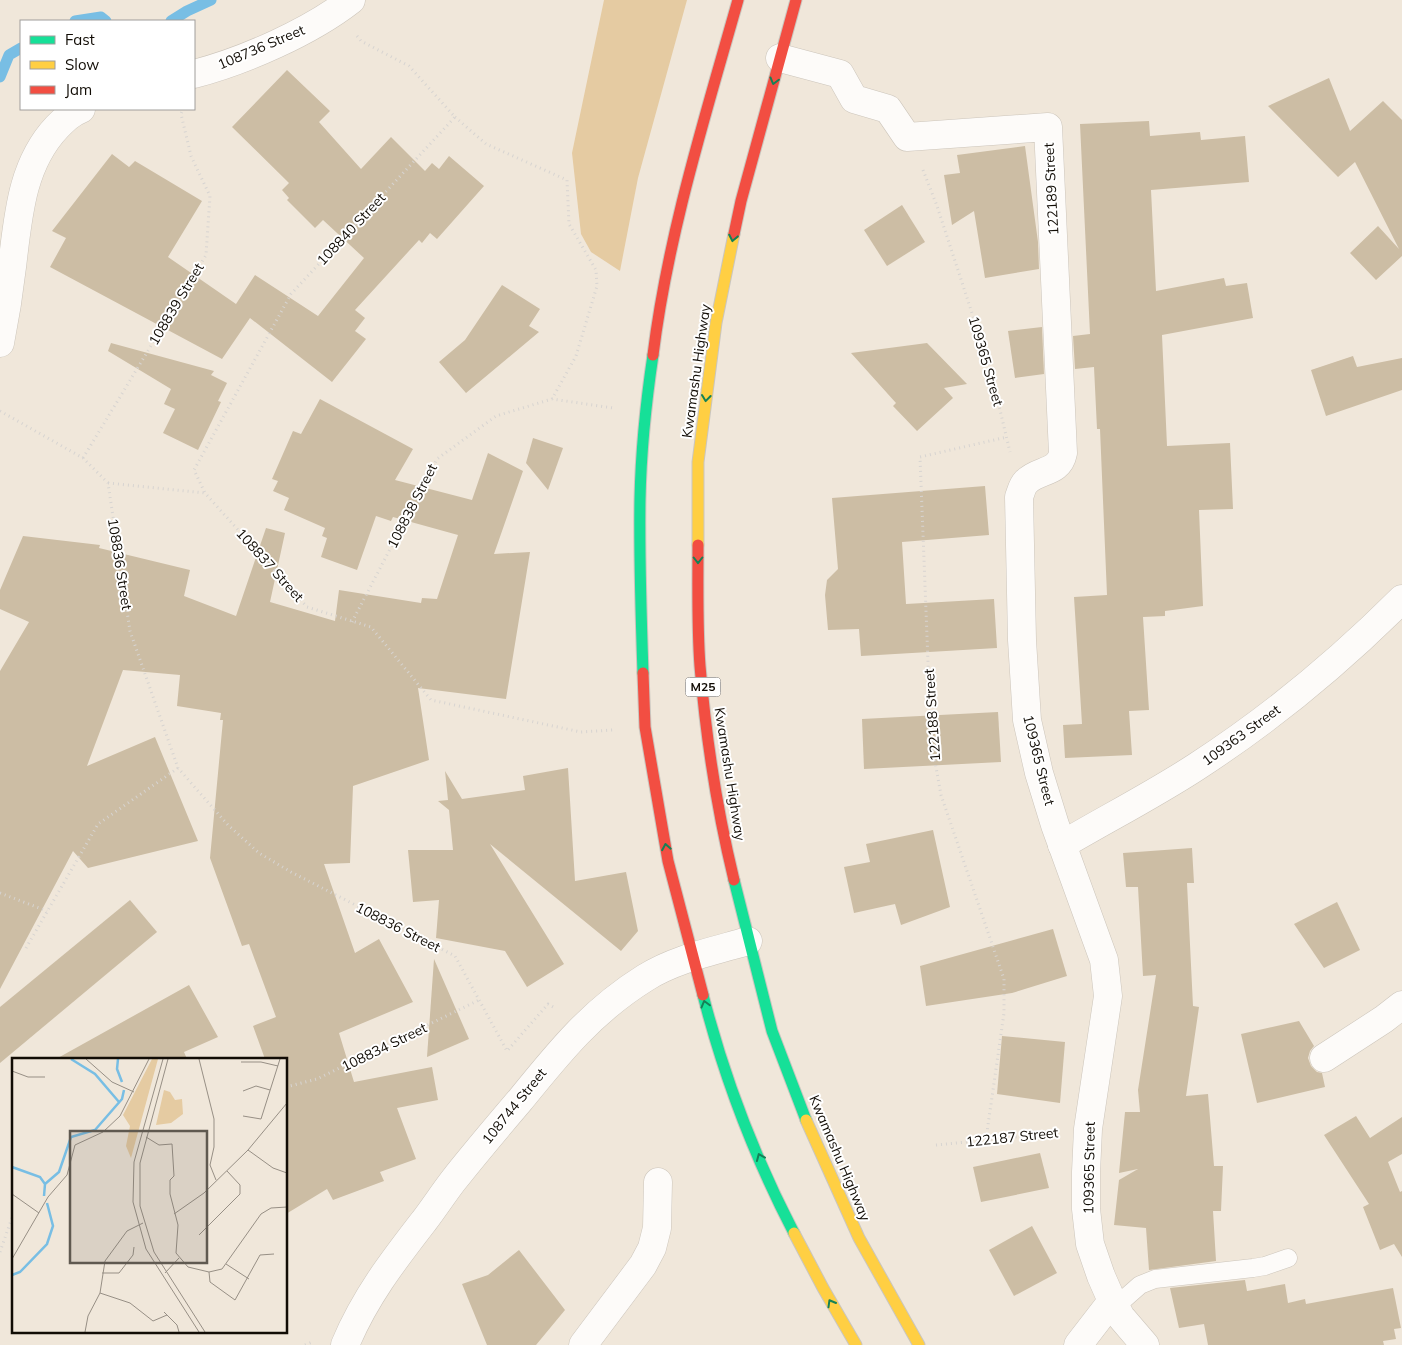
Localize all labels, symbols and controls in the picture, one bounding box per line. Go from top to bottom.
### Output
legend [20,20,195,110]
street label: 108736 Street [215,21,307,73]
text: Fast [65,30,95,49]
text: Slow [65,55,99,74]
one-way arrow [769,76,780,85]
text: Jam [65,80,92,99]
street label: 122189 Street [1040,142,1062,236]
street label: 108840 Street [313,189,389,269]
one-way arrow [729,234,739,242]
street label: 108839 Street [144,260,208,348]
street label: Kwamashu Highway [678,302,714,439]
street label: 109365 Street [965,314,1007,408]
one-way arrow [702,394,712,402]
street label: 108838 Street [383,461,441,551]
street label: 108836 Street [104,517,136,611]
street label: 108837 Street [232,525,308,606]
one-way arrow [693,556,703,564]
street label: 122188 Street [920,668,944,762]
road number: M25 [686,678,720,696]
street label: 109363 Street [1198,700,1284,770]
street label: Kwamashu Highway [711,706,750,843]
street label: 109365 Street [1019,713,1059,807]
one-way arrow [661,842,671,851]
street label: 108836 Street [353,898,443,956]
one-way arrow [700,1001,710,1009]
street label: 108834 Street [338,1019,430,1075]
inset map [12,1058,288,1332]
street label: 108744 Street [478,1064,550,1148]
street label: Kwamashu Highway [805,1092,875,1224]
street label: 109365 Street [1079,1121,1099,1215]
street label: 122187 Street [965,1123,1059,1151]
one-way arrow [755,1153,766,1162]
one-way arrow [828,1299,838,1308]

